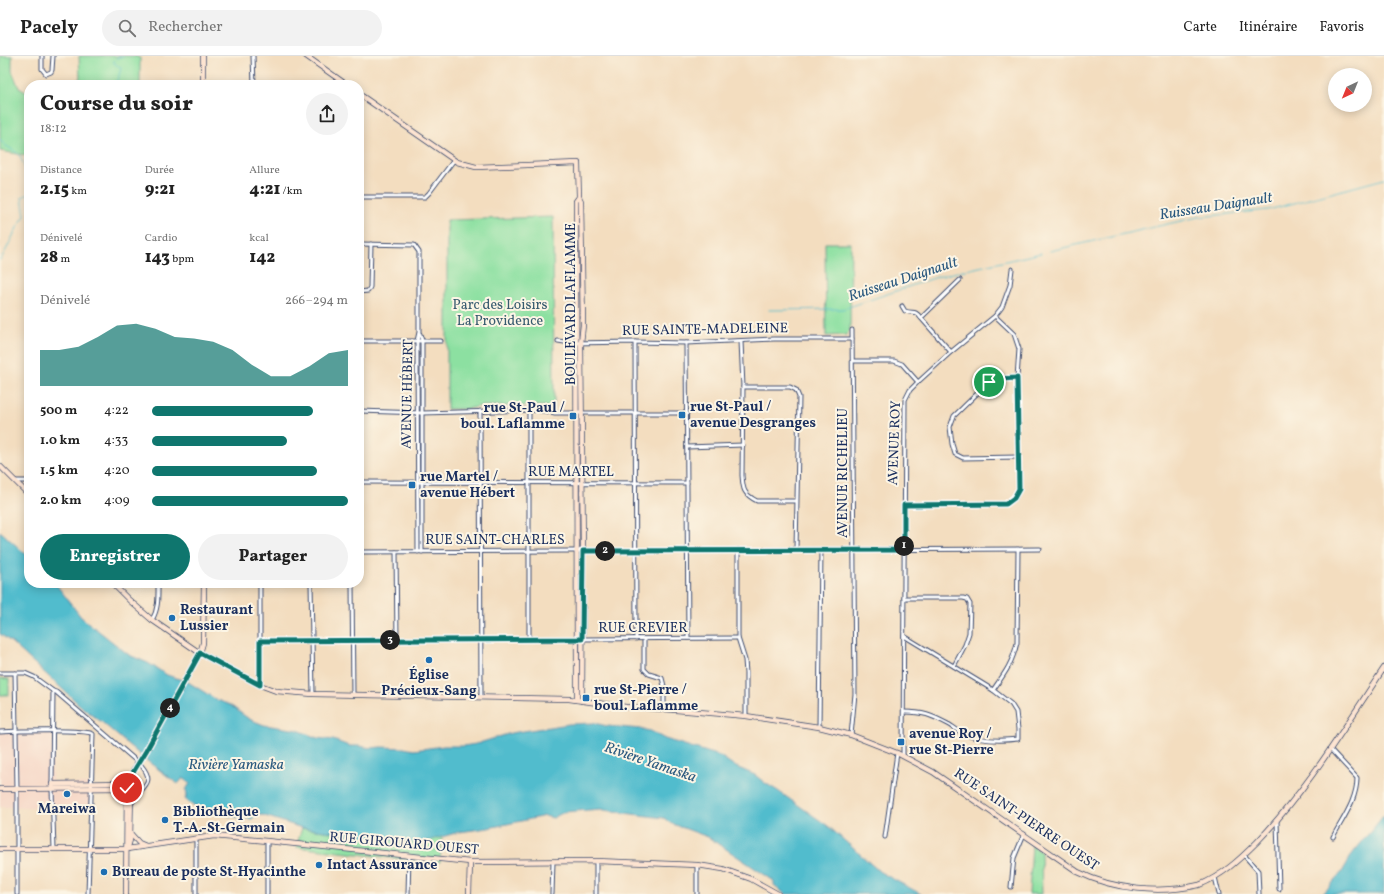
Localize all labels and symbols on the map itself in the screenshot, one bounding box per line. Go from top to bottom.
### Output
north arrow [1328,68,1372,112]
water label: Ruisseau Daignault [1158,188,1275,226]
street label: BOULEVARD LAFLAMME [562,223,581,385]
water label: Ruisseau Daignault [846,252,962,308]
park label: Parc des Loisirs La Providence [453,296,547,331]
street label: RUE SAINTE-MADELEINE [622,319,788,341]
street label: AVENUE HÉBERT [398,339,418,449]
pin [972,365,1006,399]
place label: rue St-Paul / avenue Desgranges [690,398,816,433]
place label: rue St-Paul / boul. Laflamme [461,399,565,434]
street label: AVENUE ROY [884,400,906,486]
street label: AVENUE RICHELIEU [834,408,853,538]
marker: rue St-Paul / avenue Desgranges [677,410,687,420]
marker: rue St-Paul / boul. Laflamme [568,411,578,421]
street label: RUE MARTEL [528,463,614,482]
place label: rue Martel / avenue Hébert [420,468,515,503]
marker: rue Martel / avenue Hébert [407,480,417,490]
street label: RUE SAINT-CHARLES [425,531,565,550]
pin: 1 [894,536,914,556]
pin: 2 [595,541,615,561]
place label: Restaurant Lussier [180,601,253,636]
marker: Restaurant Lussier [167,613,177,623]
street label: RUE CREVIER [598,619,688,638]
pin: 3 [380,630,400,650]
marker: Église Précieux-Sang [424,655,434,665]
place label: Église Précieux-Sang [381,666,477,701]
place label: rue St-Pierre / boul. Laflamme [594,681,698,716]
marker: rue St-Pierre / boul. Laflamme [581,693,591,703]
pin: 4 [160,698,180,718]
place label: avenue Roy / rue St-Pierre [909,725,994,760]
water label: Rivière Yamaska [601,737,699,789]
marker: avenue Roy / rue St-Pierre [896,737,906,747]
water label: Rivière Yamaska [188,755,284,776]
street label: RUE SAINT-PIERRE OUEST [950,764,1102,876]
pin [110,771,144,805]
marker: Mareiwa [62,789,72,799]
place label: Mareiwa [38,800,97,819]
place label: Bibliothèque T.-A.-St-Germain [173,803,285,838]
marker: Bibliothèque T.-A.-St-Germain [160,815,170,825]
street label: RUE GIROUARD OUEST [328,828,480,860]
place label: Intact Assurance [327,856,437,875]
marker: Intact Assurance [314,860,324,870]
place label: Bureau de poste St-Hyacinthe [112,863,306,882]
marker: Bureau de poste St-Hyacinthe [99,867,109,877]

